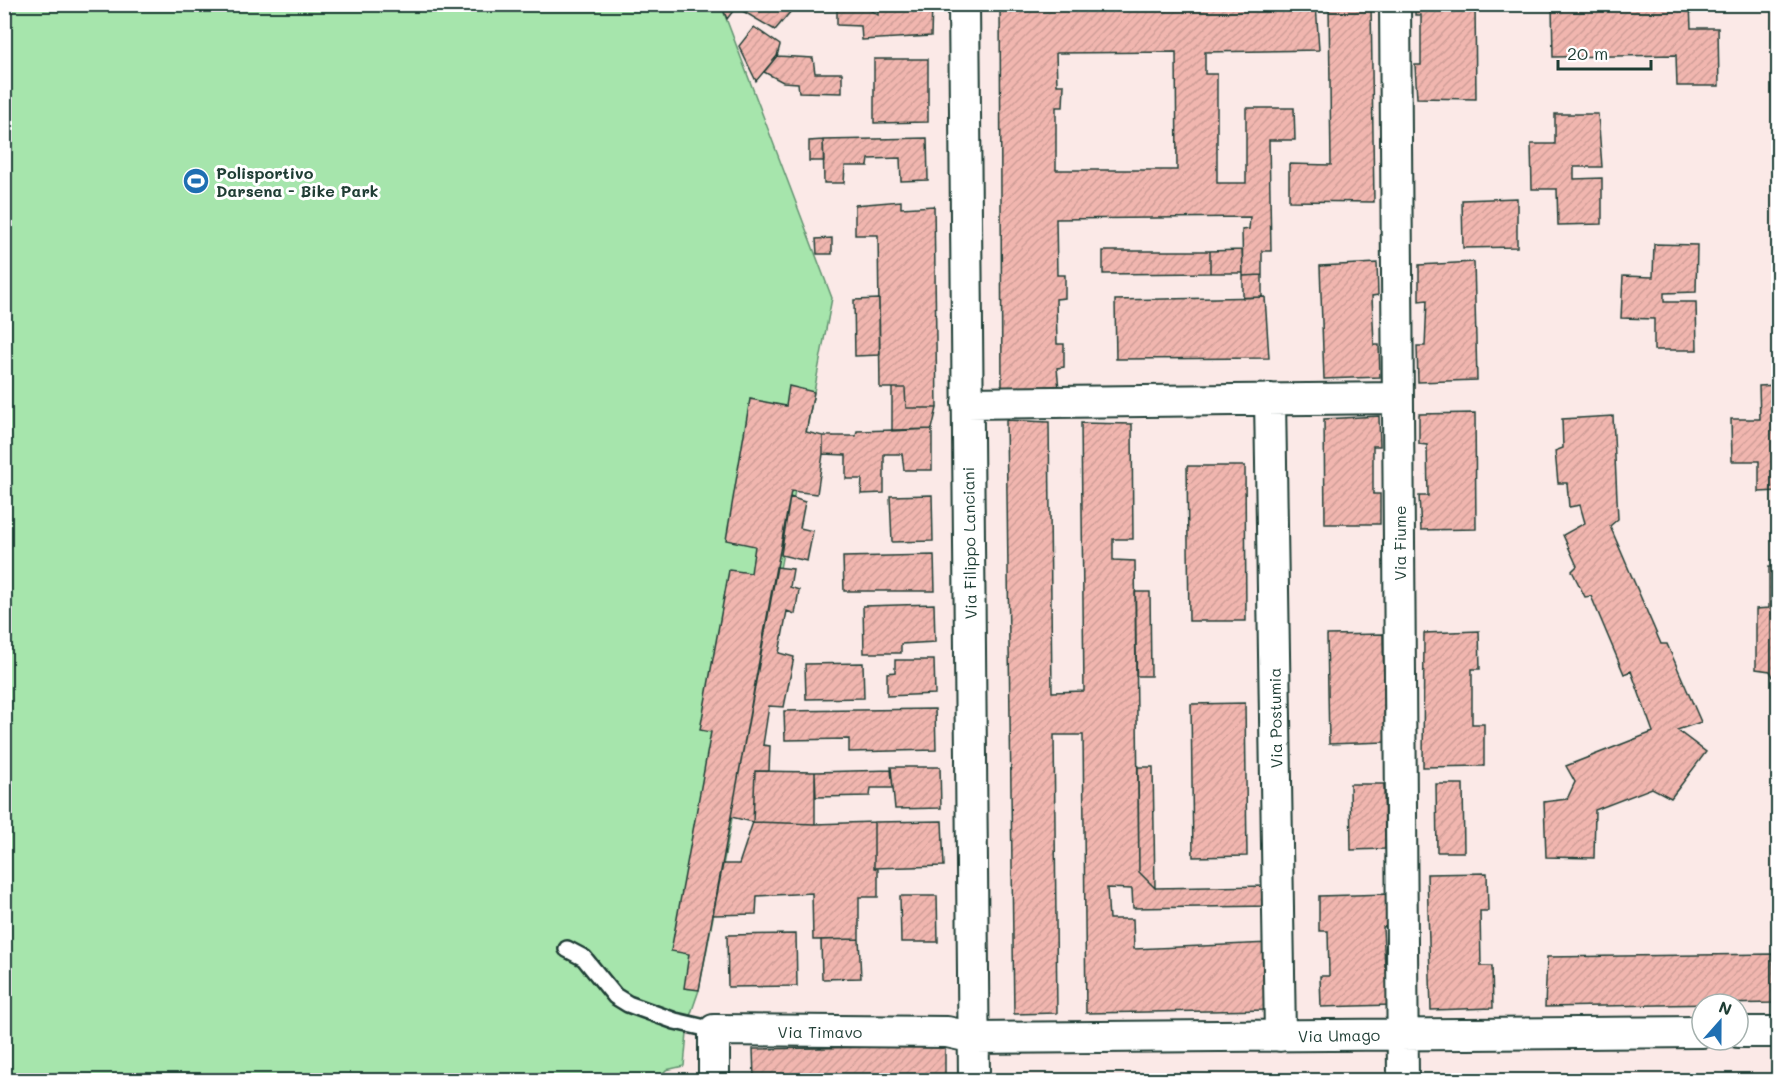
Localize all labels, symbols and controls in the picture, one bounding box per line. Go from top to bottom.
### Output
scale bar [1558,33,1651,71]
text: 20 m [1567,41,1608,65]
place label: Polisportivo Darsena - Bike Park [216,162,378,201]
sports icon: Polisportivo Darsena - Bike Park [181,166,211,196]
street label: Via Filippo Lanciani [957,466,981,620]
street label: Via Fiume [1389,505,1410,581]
street label: Via Postumia [1264,667,1286,769]
north arrow [1690,992,1750,1052]
text: N [1716,996,1735,1020]
street label: Via Timavo [778,1021,862,1042]
street label: Via Umago [1298,1024,1380,1046]

